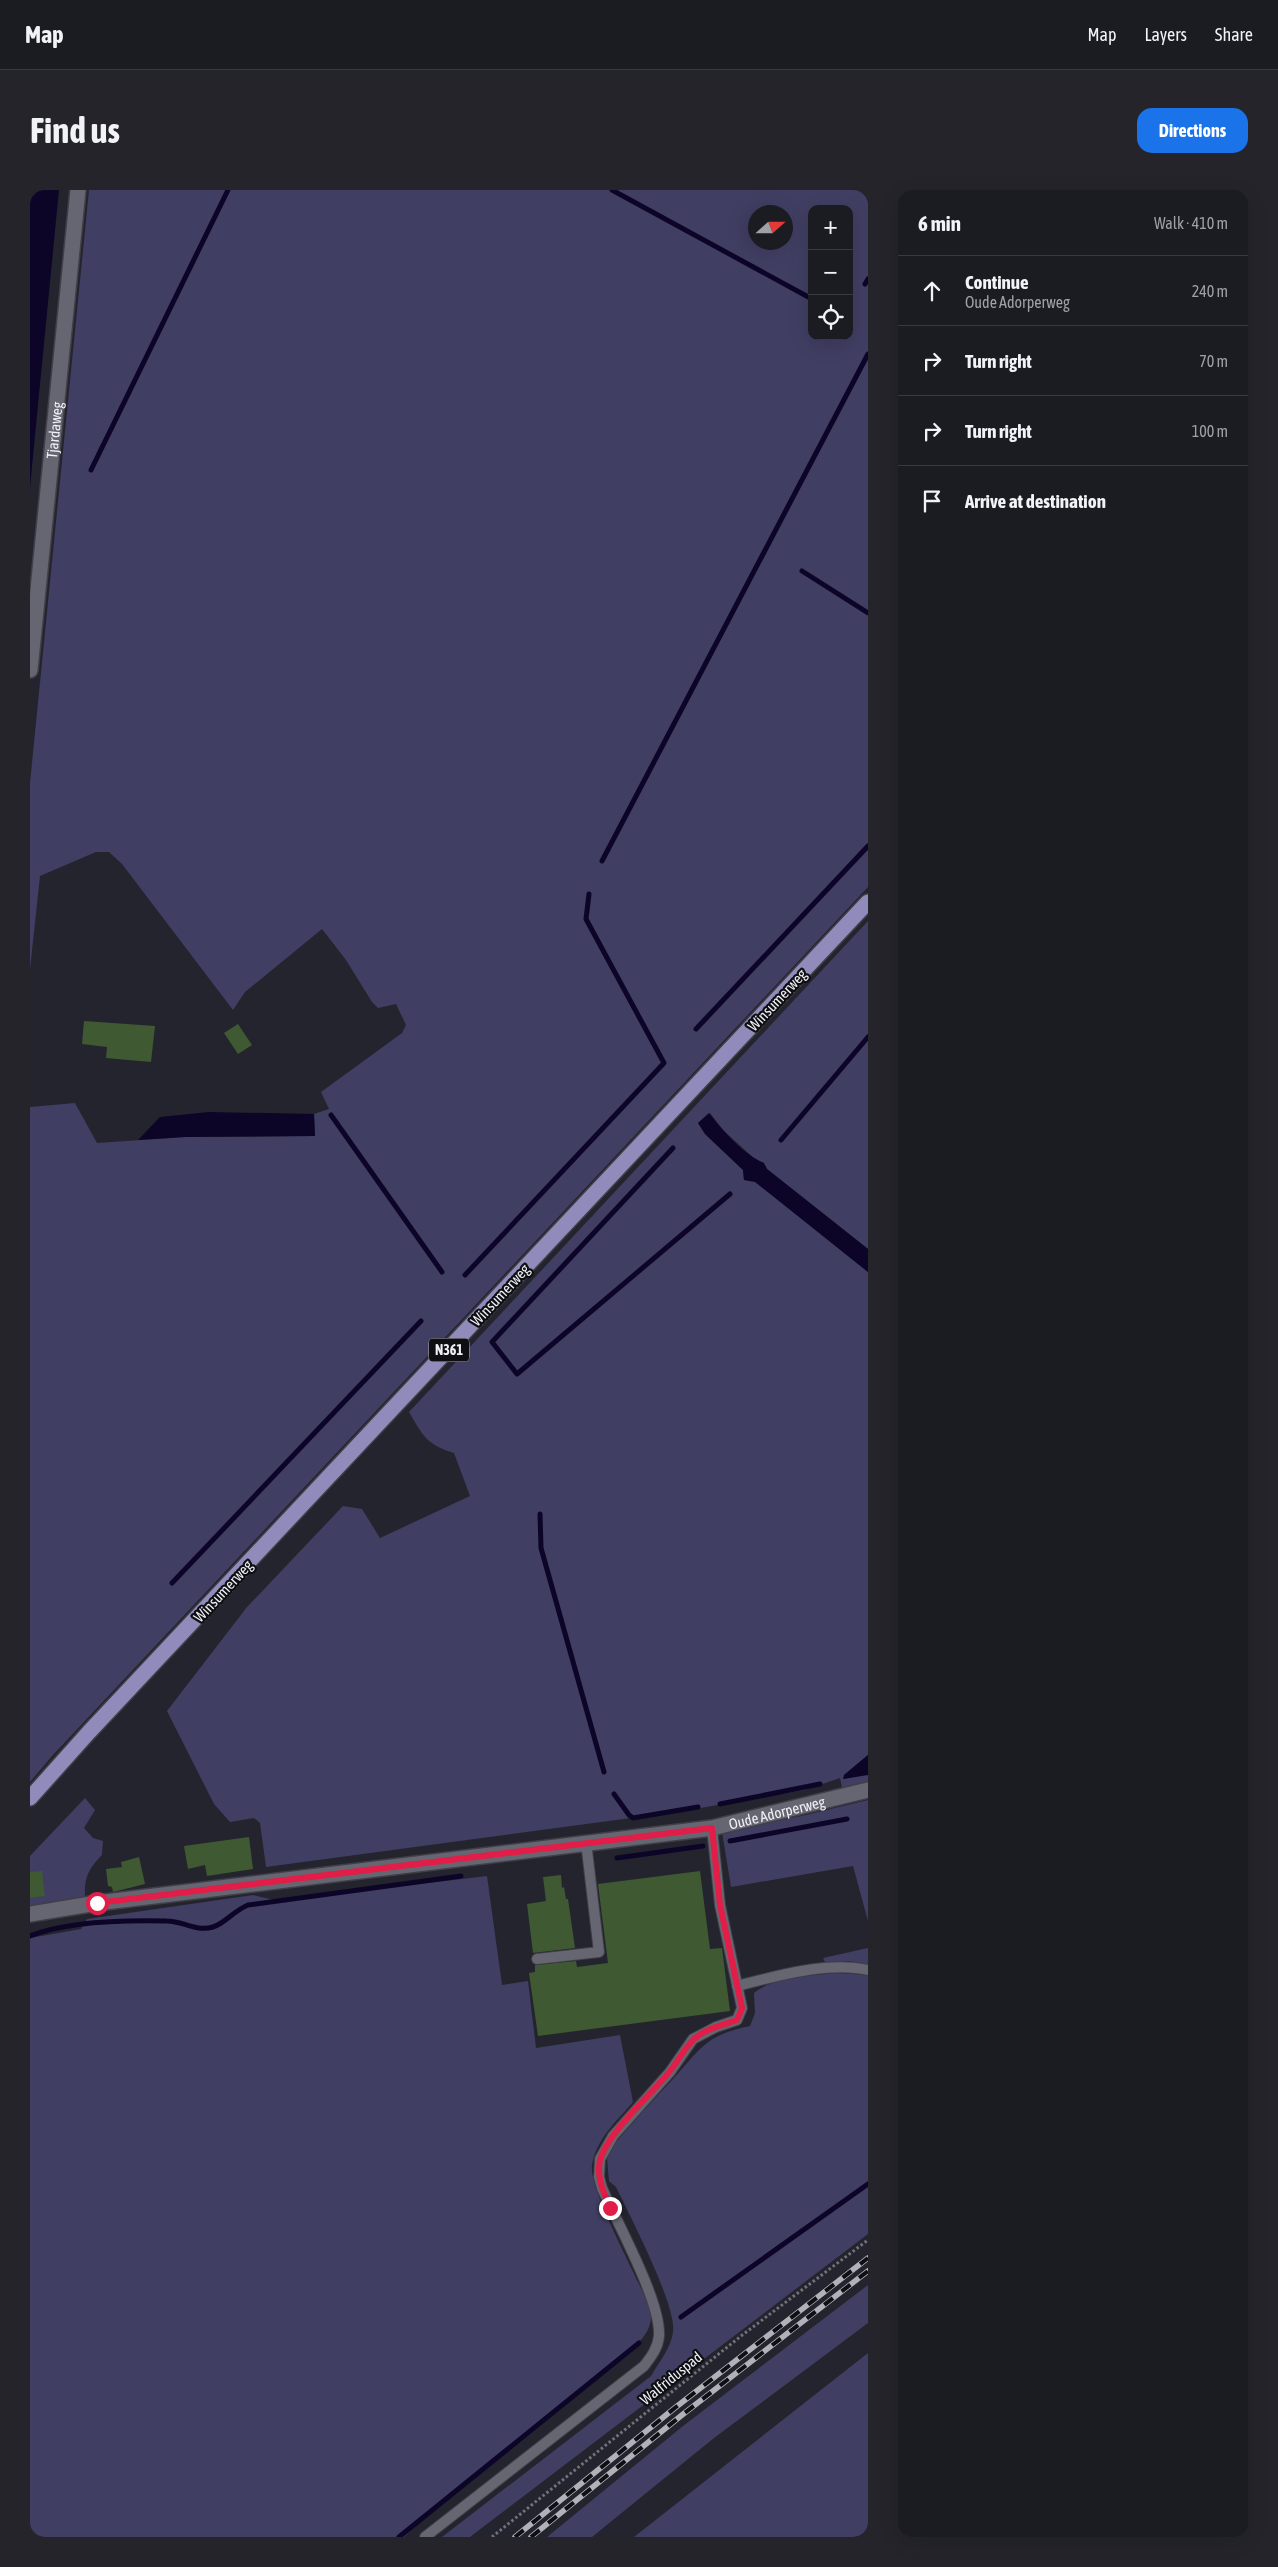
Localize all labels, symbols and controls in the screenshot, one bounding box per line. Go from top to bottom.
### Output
text: Map [25,21,64,48]
text: Map [1087,24,1116,45]
text: Layers [1144,24,1187,45]
text: Share [1215,24,1253,45]
button: Directions [1137,108,1248,153]
text: Find us [30,110,120,150]
north arrow [748,205,793,250]
map controls [808,205,853,340]
button: + [808,205,853,250]
text: 6 min [918,211,961,235]
text: Walk · 410 m [1154,214,1228,232]
button: − [808,250,853,295]
text: Continue [965,271,1029,293]
icon: ahead [918,277,946,305]
text: 240 m [1192,282,1228,300]
text: Oude Adorperweg [965,293,1070,311]
button: locate [808,295,853,340]
icon: right [918,347,946,375]
text: Turn right [965,350,1032,372]
text: 70 m [1199,352,1228,370]
street label: Tjardaweg [43,400,65,460]
icon: right [918,417,946,445]
text: Turn right [965,420,1032,442]
text: 100 m [1192,422,1228,440]
icon: arrive [918,487,946,515]
text: Arrive at destination [965,490,1106,512]
street label: Winsumerweg [744,965,810,1034]
street label: Winsumerweg [467,1260,533,1329]
road number: N361 [429,1338,469,1362]
street label: Winsumerweg [190,1556,256,1625]
street label: Oude Adorperweg [727,1792,827,1832]
route start [86,1892,109,1915]
route end [599,2197,622,2220]
street label: Walfriduspad [637,2348,705,2408]

